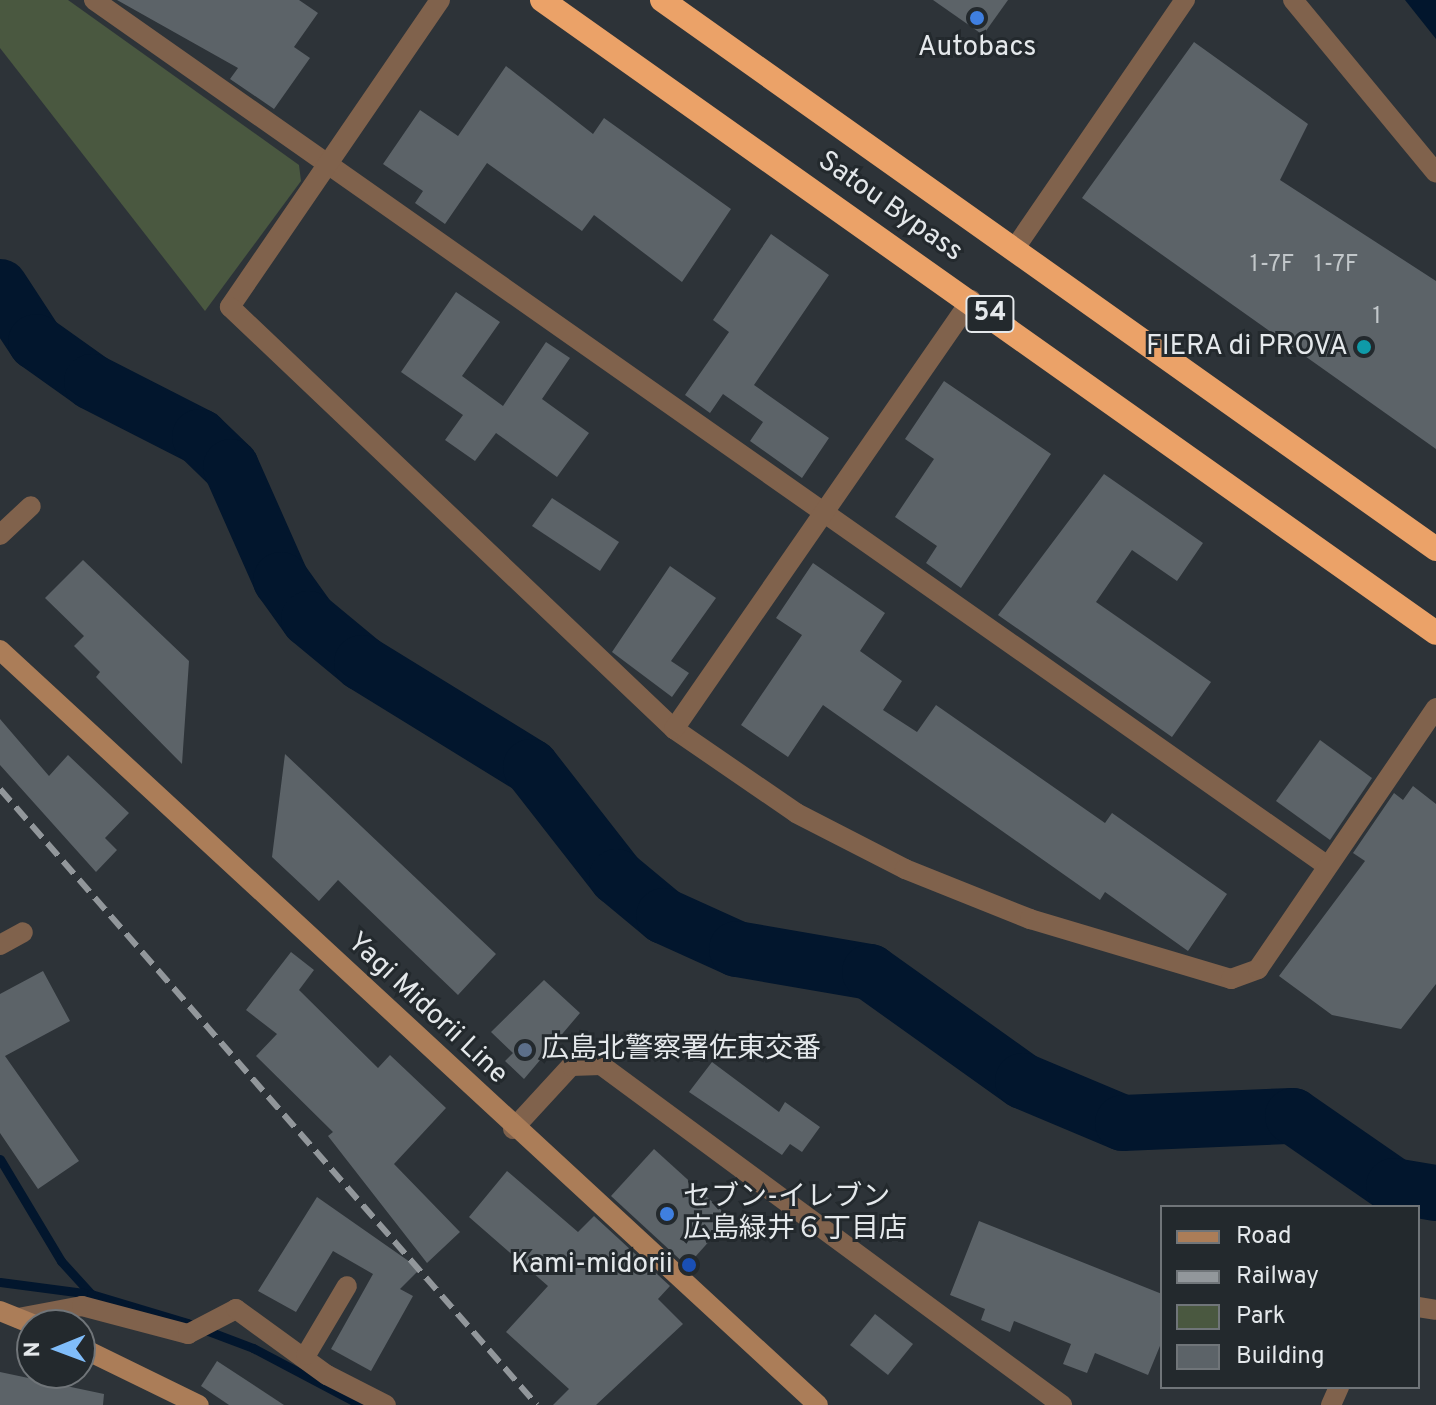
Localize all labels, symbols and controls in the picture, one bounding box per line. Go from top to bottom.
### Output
marker: Autobacs [968,9,986,27]
place label: Autobacs [918,31,1036,65]
street label: Satou Bypass [811,145,969,269]
house number: 1-7F [1250,252,1294,280]
house number: 1-7F [1314,252,1358,280]
road number: 54 [964,292,1016,336]
house number: 1 [1373,304,1381,332]
place label: FIERA di PROVA [1145,330,1348,364]
marker: FIERA di PROVA [1355,338,1373,356]
street label: Yagi Midorii Line [340,926,514,1092]
place label: 広島北警察署佐東交番 [541,1033,821,1067]
marker: 広島北警察署佐東交番 [516,1041,534,1059]
place label: セブン‐イレブン 広島緑井６丁目店 [683,1181,907,1247]
marker: セブン‐イレブン 広島緑井６丁目店 [658,1205,676,1223]
legend [1160,1205,1420,1389]
text: Road [1236,1222,1292,1252]
place label: Kami-midorii [511,1248,673,1282]
marker: Kami-midorii [680,1256,698,1274]
text: Railway [1236,1262,1319,1292]
text: Park [1236,1302,1286,1332]
north arrow [16,1309,96,1389]
text: N [20,1341,47,1358]
text: Building [1236,1342,1325,1372]

